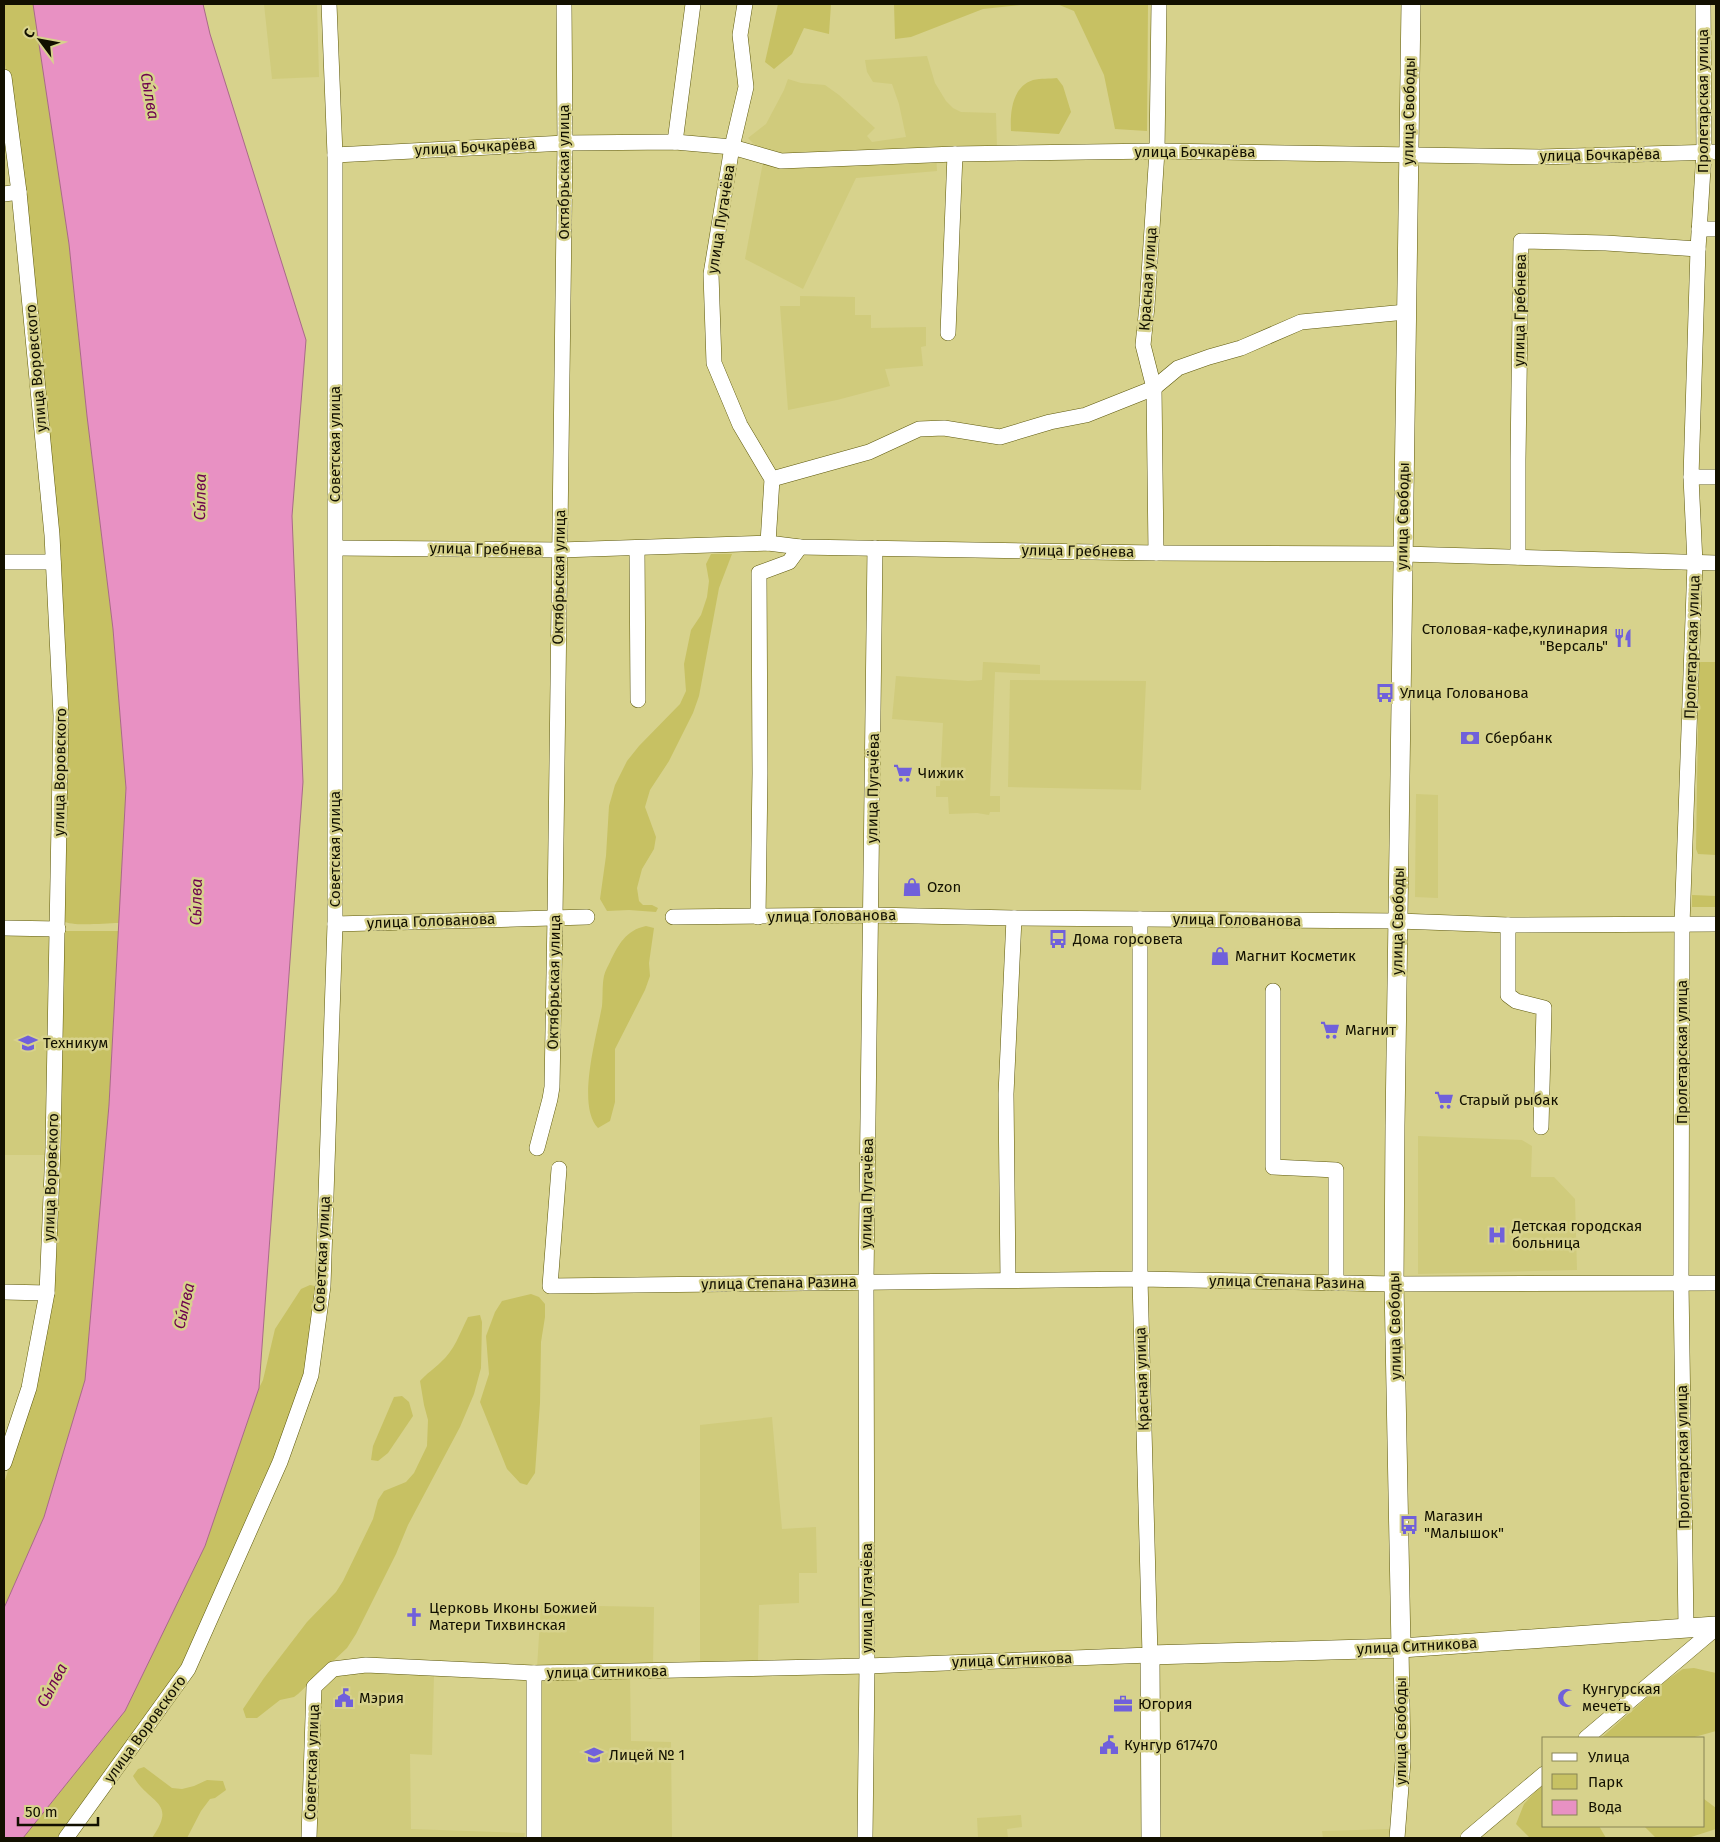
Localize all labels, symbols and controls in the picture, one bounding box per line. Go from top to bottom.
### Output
north arrow [15,15,65,65]
text: С [20,25,39,41]
street label: Пролетарская улица [1694,29,1712,173]
street label: улица Свободы [1399,57,1419,165]
water label: Сы́лва [137,71,163,121]
street label: Октябрьская улица [555,104,573,240]
street label: улица Бочкарёва [414,135,536,159]
street label: улица Бочкарёва [1135,143,1255,161]
street label: улица Бочкарёва [1539,145,1661,165]
street label: улица Пугачёва [703,163,739,275]
street label: Красная улица [1135,226,1161,332]
street label: улица Гребнева [1510,253,1530,367]
street label: улица Воровского [21,303,51,433]
street label: Советская улица [326,386,344,502]
street label: улица Свободы [1393,462,1413,570]
water label: Сы́лва [190,473,210,521]
street label: Октябрьская улица [549,509,569,645]
street label: улица Гребнева [429,539,543,559]
street label: улица Гребнева [1021,541,1135,561]
street label: Пролетарская улица [1680,575,1704,719]
place label: Столовая-кафе,кулинария "Версаль" [1422,620,1608,655]
restaurant icon: Столовая-кафе,кулинария "Версаль" [1612,627,1634,649]
bus stop icon: Улица Голованова [1374,682,1396,704]
place label: Улица Голованова [1400,684,1529,702]
street label: улица Воровского [50,708,70,836]
bank icon: Сбербанк [1459,727,1481,749]
place label: Сбербанк [1485,729,1553,747]
street label: улица Пугачёва [863,733,883,843]
supermarket icon: Чижик [892,762,914,784]
place label: Чижик [918,764,964,782]
street label: Советская улица [326,791,344,907]
street label: улица Свободы [1388,867,1408,975]
shop icon: Ozon [901,876,923,898]
water label: Сы́лва [186,878,206,926]
place label: Ozon [927,878,961,896]
street label: улица Голованова [768,906,896,926]
street label: улица Голованова [366,910,496,932]
street label: улица Голованова [1173,910,1301,930]
street label: Октябрьская улица [544,914,564,1050]
bus stop icon: Дома горсовета [1047,928,1069,950]
place label: Дома горсовета [1072,930,1183,948]
shop icon: Магнит Косметик [1209,945,1231,967]
place label: Магнит Косметик [1235,947,1356,965]
street label: Пролетарская улица [1673,980,1691,1124]
supermarket icon: Магнит [1319,1019,1341,1041]
place label: Магнит [1345,1021,1396,1039]
school or university icon: Техникум [17,1032,39,1054]
place label: Техникум [43,1034,108,1052]
supermarket icon: Старый рыбак [1433,1089,1455,1111]
place label: Старый рыбак [1459,1091,1558,1109]
street label: улица Воровского [40,1113,62,1241]
street label: улица Пугачёва [857,1138,877,1248]
street label: Советская улица [310,1195,334,1313]
place label: Детская городская больница [1511,1217,1642,1252]
hospital icon: Детская городская больница [1486,1224,1508,1246]
street label: улица Степана Разина [1209,1272,1365,1292]
street label: улица Свободы [1385,1272,1405,1380]
street label: улица Степана Разина [701,1273,857,1293]
water label: Сы́лва [169,1281,199,1331]
street label: Красная улица [1131,1327,1153,1431]
street label: Пролетарская улица [1673,1385,1693,1529]
place label: Магазин "Малышок" [1424,1507,1504,1542]
bus stop icon: Магазин "Малышок" [1398,1514,1420,1536]
street label: улица Пугачёва [858,1543,876,1653]
place label: Церковь Иконы Божией Матери Тихвинская [429,1599,597,1634]
church icon: Церковь Иконы Божией Матери Тихвинская [403,1606,425,1628]
street label: улица Ситникова [1356,1634,1478,1658]
street label: улица Ситникова [951,1649,1073,1671]
water label: Сы́лва [33,1660,71,1710]
street label: улица Ситникова [547,1662,667,1682]
street label: улица Воровского [100,1672,190,1786]
street label: улица Свободы [1392,1677,1410,1785]
place label: Кунгурская мечеть [1582,1680,1661,1715]
public building icon: Мэрия [333,1687,355,1709]
mosque icon: Кунгурская мечеть [1556,1687,1578,1709]
place label: Мэрия [359,1689,404,1707]
office icon: Югория [1112,1693,1134,1715]
place label: Югория [1138,1695,1192,1713]
street label: Советская улица [301,1704,323,1820]
public building icon: Кунгур 617470 [1098,1734,1120,1756]
place label: Кунгур 617470 [1124,1736,1218,1754]
legend [1542,1737,1705,1827]
school or university icon: Лицей № 1 [583,1744,605,1766]
place label: Лицей № 1 [609,1746,685,1764]
text: Улица [1588,1748,1630,1766]
text: Парк [1588,1773,1623,1791]
scale bar [18,1794,98,1826]
text: Вода [1588,1798,1622,1816]
text: 50 m [25,1803,58,1821]

